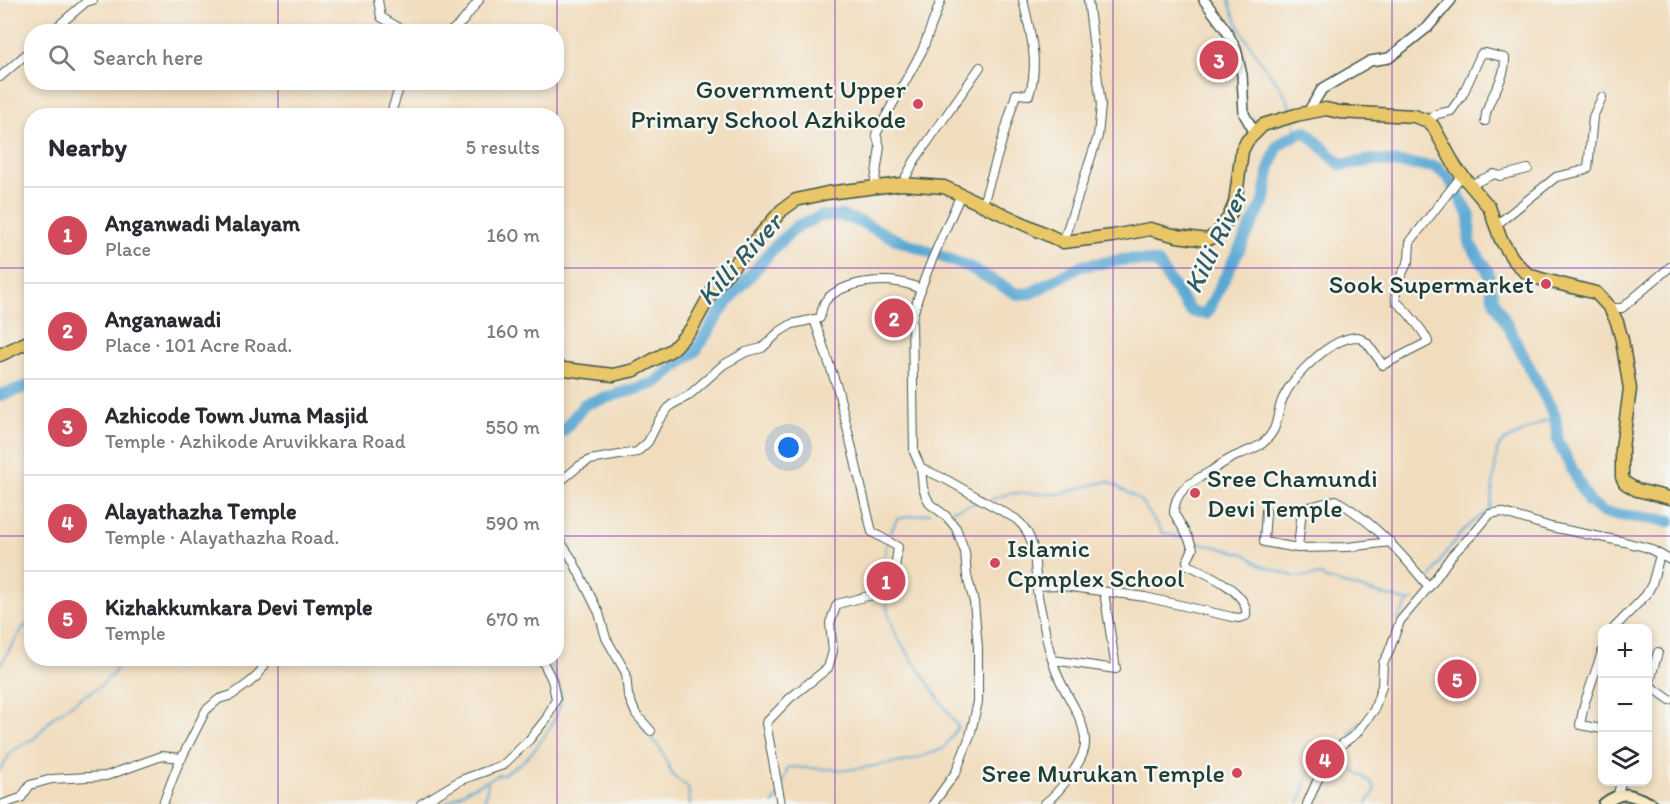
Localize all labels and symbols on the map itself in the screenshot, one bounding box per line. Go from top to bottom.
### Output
pin: 3 [1200,38,1238,82]
place label: Government Upper Primary School Azhikode [630,73,907,135]
marker: Government Upper Primary School Azhikode [911,97,925,111]
water label: Killi River [1176,180,1256,299]
water label: Killi River [689,204,791,312]
place label: Sook Supermarket [1329,268,1534,300]
marker: Sook Supermarket [1539,277,1553,291]
pin: 2 [874,296,914,340]
your location [774,433,803,462]
place label: Sree Chamundi Devi Temple [1207,462,1378,524]
marker: Sree Chamundi Devi Temple [1188,486,1202,500]
place label: Islamic Cpmplex School [1007,532,1184,594]
marker: Islamic Cpmplex School [988,556,1002,570]
pin: 1 [866,558,906,604]
pin: 5 [1438,656,1476,702]
pin: 4 [1306,736,1344,782]
place label: Sree Murukan Temple [982,757,1225,789]
marker: Sree Murukan Temple [1230,766,1244,780]

